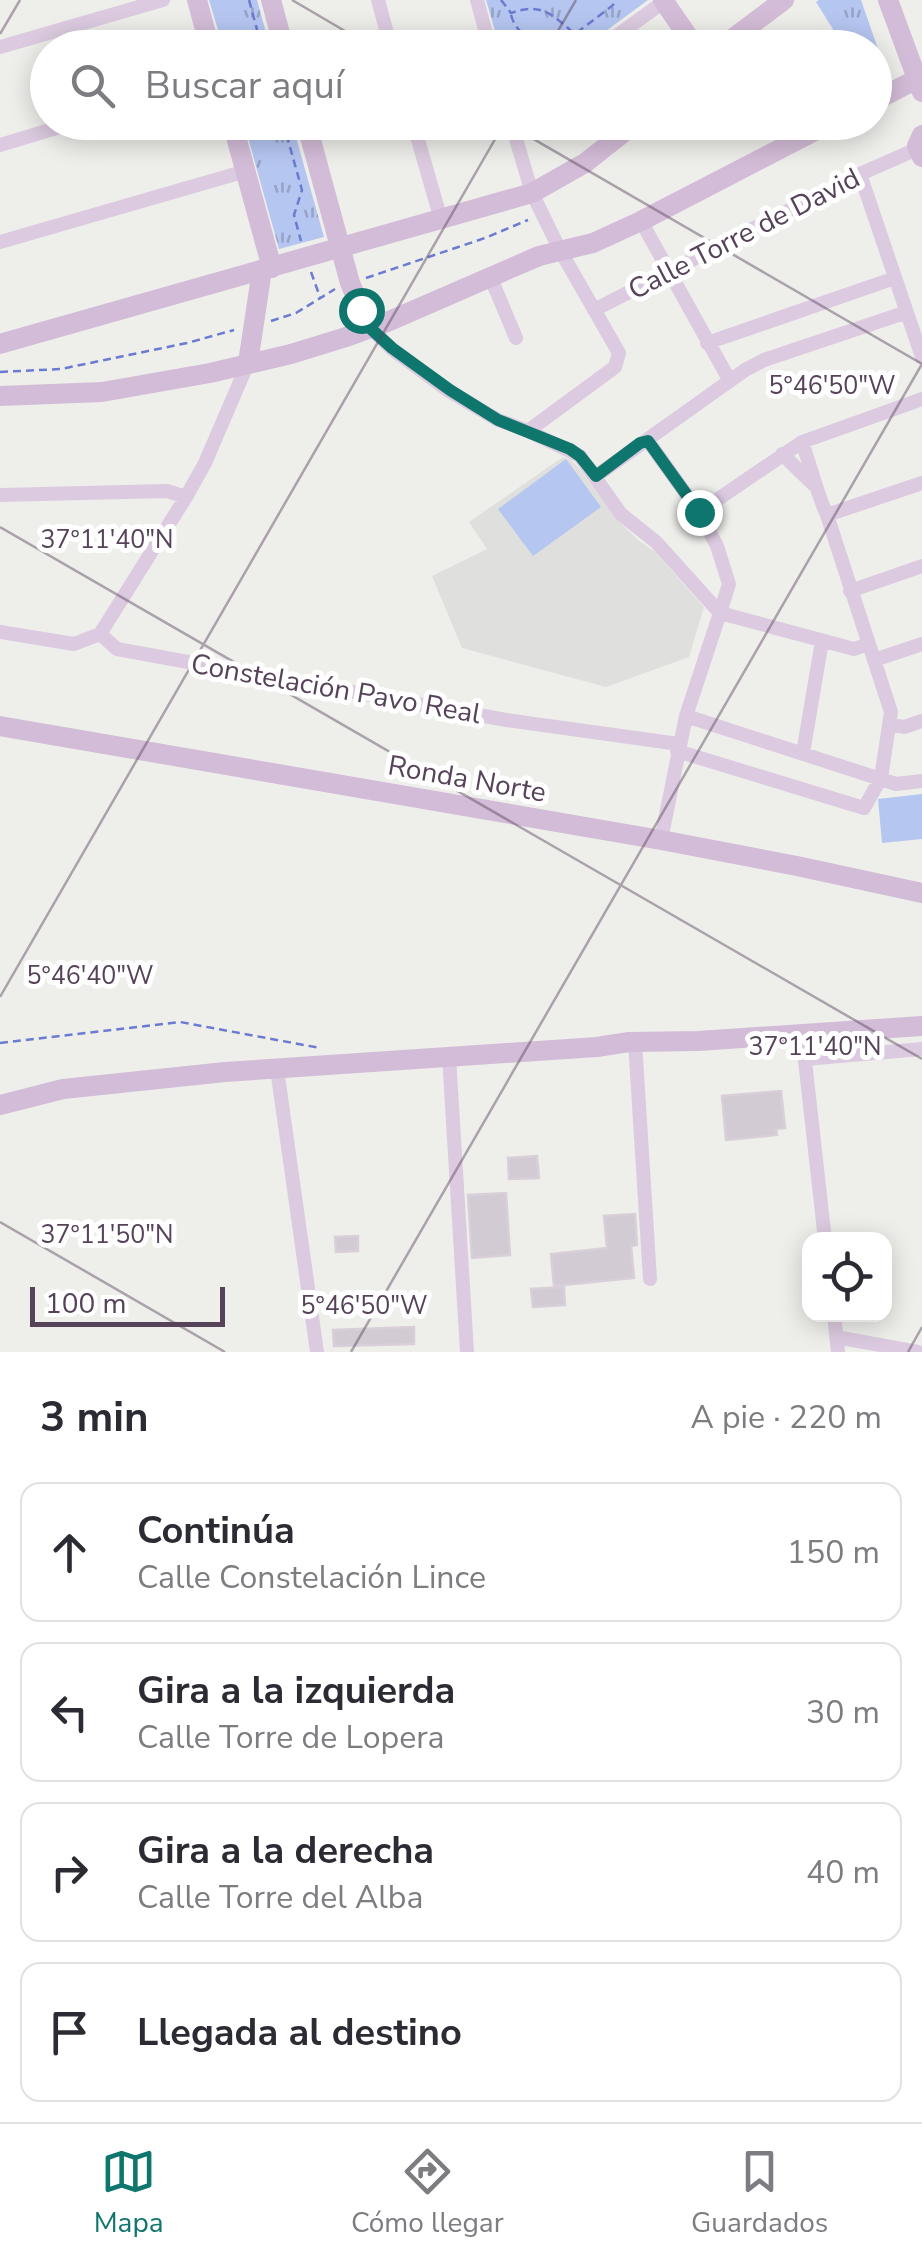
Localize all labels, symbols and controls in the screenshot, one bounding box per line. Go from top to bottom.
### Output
search box [30,30,892,140]
icon: search [65,58,120,113]
text: Buscar aquí [145,60,344,111]
street label: Calle Torre de David [622,159,866,309]
route start [339,288,385,334]
text: 5°46'50"W [768,369,896,403]
route end [677,490,723,536]
text: 37°11'40"N [40,523,174,557]
street label: Constelación Pavo Real [188,645,485,733]
street label: Ronda Norte [385,746,549,812]
text: 5°46'40"W [26,959,154,993]
text: 37°11'40"N [748,1030,882,1064]
text: 37°11'50"N [40,1218,174,1252]
map controls [802,1232,892,1322]
button: locate [802,1232,892,1322]
scale bar [30,1282,225,1326]
text: 100 m [45,1285,127,1323]
text: 5°46'50"W [300,1289,428,1323]
text: 3 min [40,1389,149,1446]
text: A pie · 220 m [690,1396,882,1439]
text: Continúa [137,1505,295,1556]
icon: ahead [42,1525,97,1580]
text: 150 m [787,1531,880,1574]
text: Calle Constelación Lince [137,1556,486,1599]
text: Gira a la izquierda [137,1665,455,1716]
icon: left [42,1685,97,1740]
text: 30 m [806,1691,880,1734]
text: Calle Torre de Lopera [137,1716,444,1759]
text: Gira a la derecha [137,1825,434,1876]
icon: right [42,1845,97,1900]
text: 40 m [806,1851,880,1894]
text: Calle Torre del Alba [137,1876,423,1919]
icon: arrive [42,2005,97,2060]
text: Llegada al destino [137,2007,462,2058]
tab: Mapa [94,2144,164,2242]
tab: Cómo llegar [351,2144,504,2242]
tab: Guardados [691,2144,828,2242]

